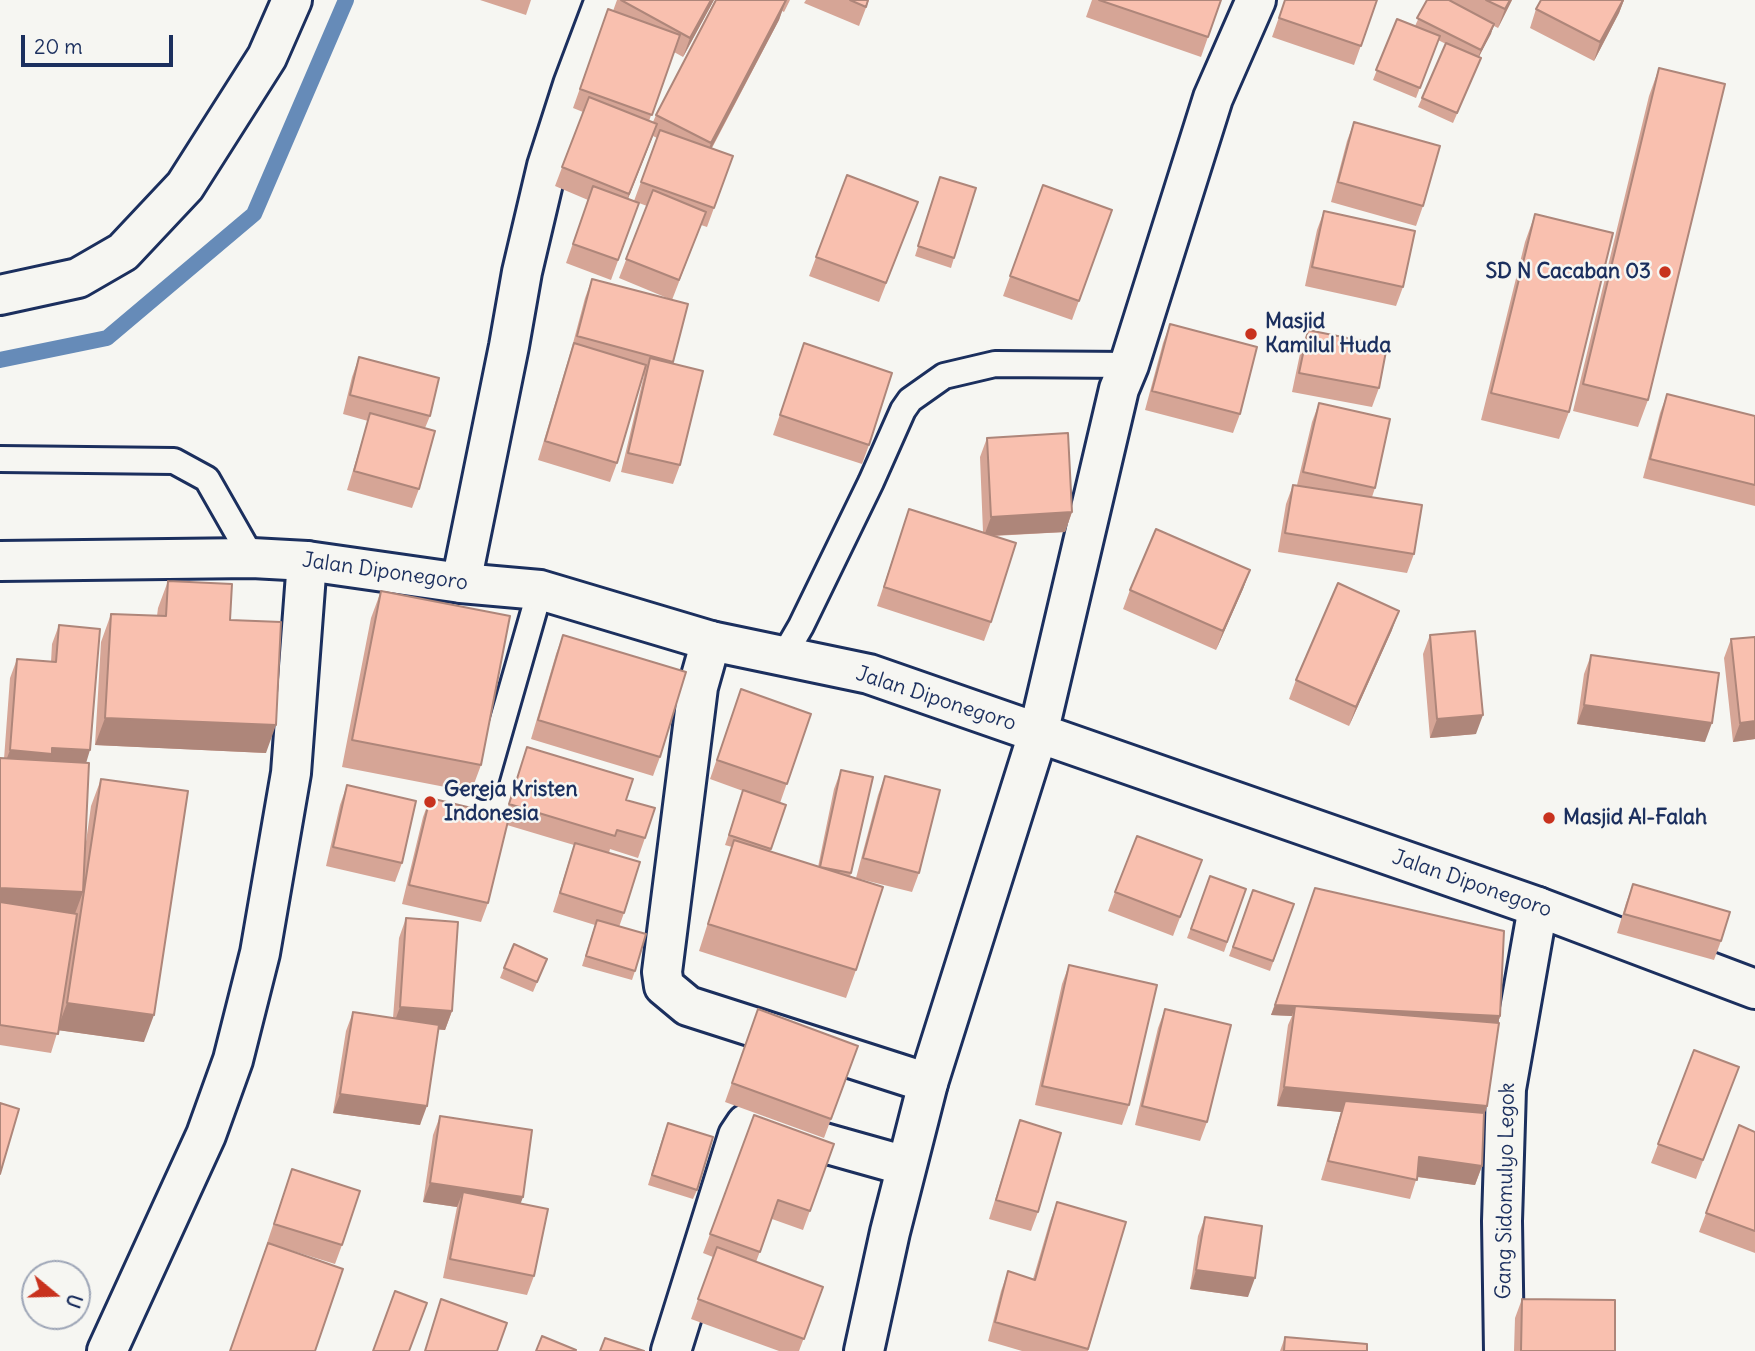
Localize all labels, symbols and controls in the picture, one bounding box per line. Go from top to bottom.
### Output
scale bar [24,21,177,65]
text: 20 m [34,33,83,60]
place label: SD N Cacaban 03 [1485,259,1651,285]
marker: SD N Cacaban 03 [1657,264,1673,280]
place label: Masjid Kamilul Huda [1265,309,1391,359]
marker: Masjid Kamilul Huda [1243,326,1259,342]
street label: Jalan Diponegoro [301,548,469,596]
street label: Jalan Diponegoro [853,661,1019,737]
place label: Gereja Kristen Indonesia [444,777,578,827]
marker: Gereja Kristen Indonesia [422,794,438,810]
place label: Masjid Al-Falah [1563,805,1707,831]
marker: Masjid Al-Falah [1541,810,1557,826]
street label: Jalan Diponegoro [1389,845,1555,923]
street label: Gang Sidomulyo Legok [1492,1082,1520,1300]
north arrow [21,1260,91,1330]
text: U [61,1291,87,1311]

